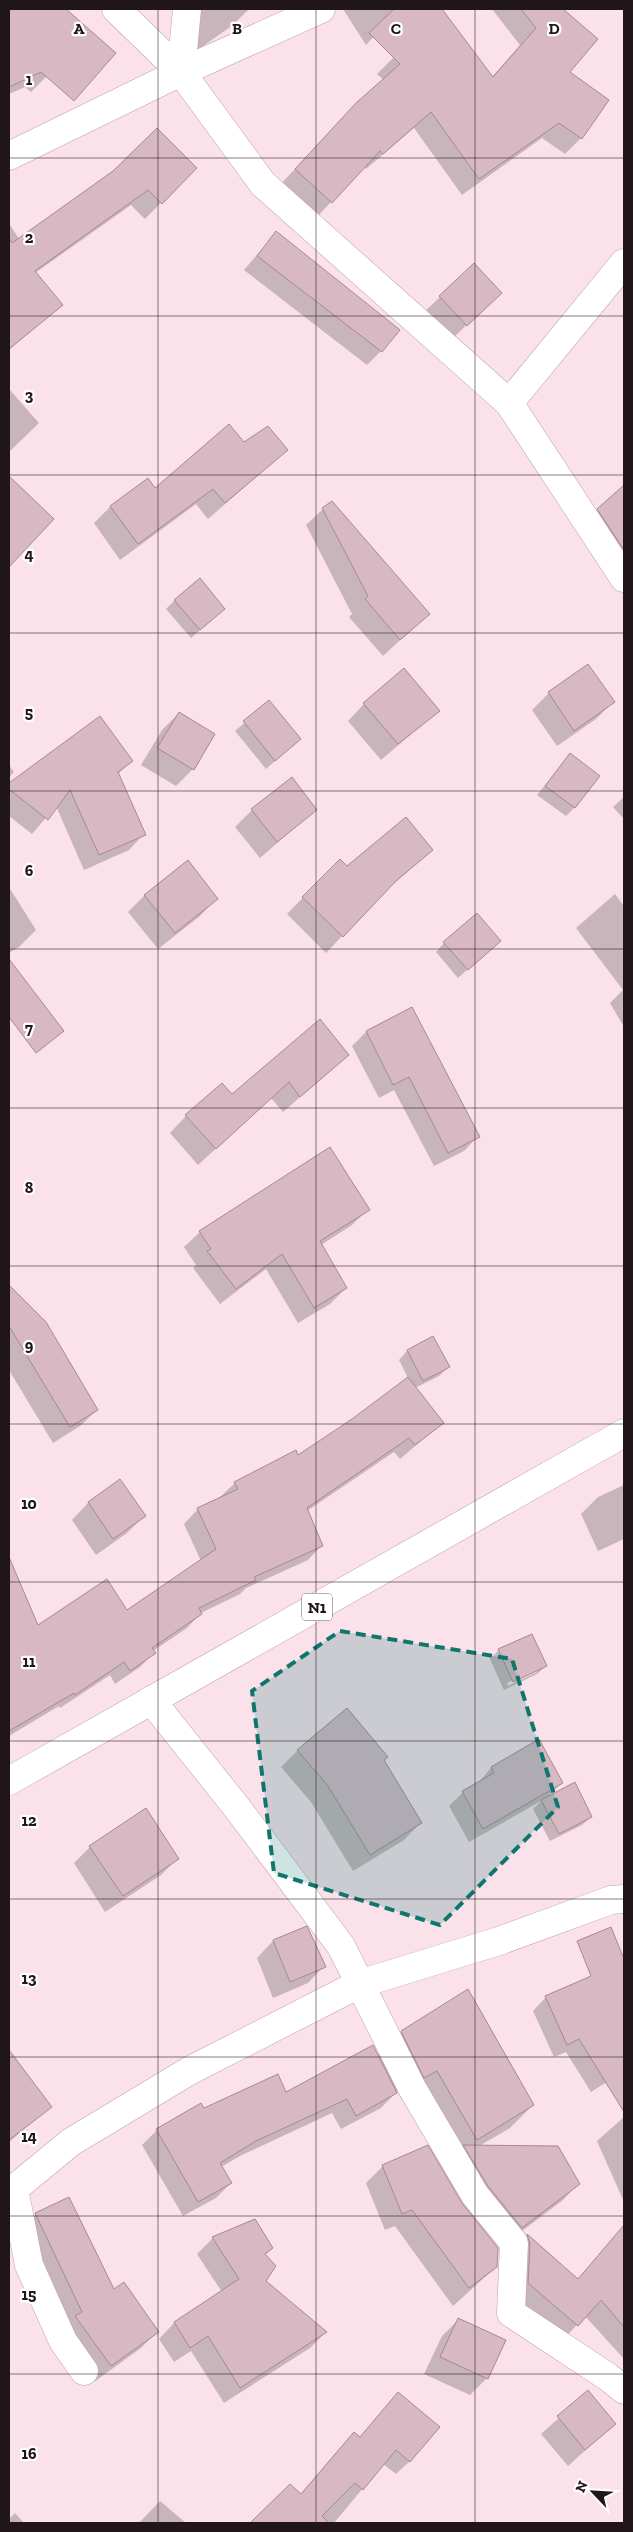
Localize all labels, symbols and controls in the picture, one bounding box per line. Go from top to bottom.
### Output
text: A [74,19,85,38]
text: B [232,19,242,38]
text: C [391,19,401,38]
text: D [548,19,560,38]
text: 1 [26,70,33,89]
text: 2 [25,228,34,247]
text: 3 [25,386,34,405]
text: 4 [24,545,34,564]
text: 5 [25,703,33,722]
text: 6 [25,861,34,880]
text: 7 [25,1019,33,1038]
text: 8 [25,1178,34,1197]
text: 9 [25,1336,34,1355]
text: 10 [21,1494,37,1513]
road number: N1 [302,1594,332,1620]
text: 11 [23,1652,36,1671]
text: 12 [21,1811,37,1830]
text: 13 [22,1969,37,1988]
text: 14 [21,2127,37,2146]
text: 15 [22,2285,36,2304]
text: 16 [21,2444,37,2463]
north arrow [568,2467,618,2517]
text: N [572,2478,592,2495]

